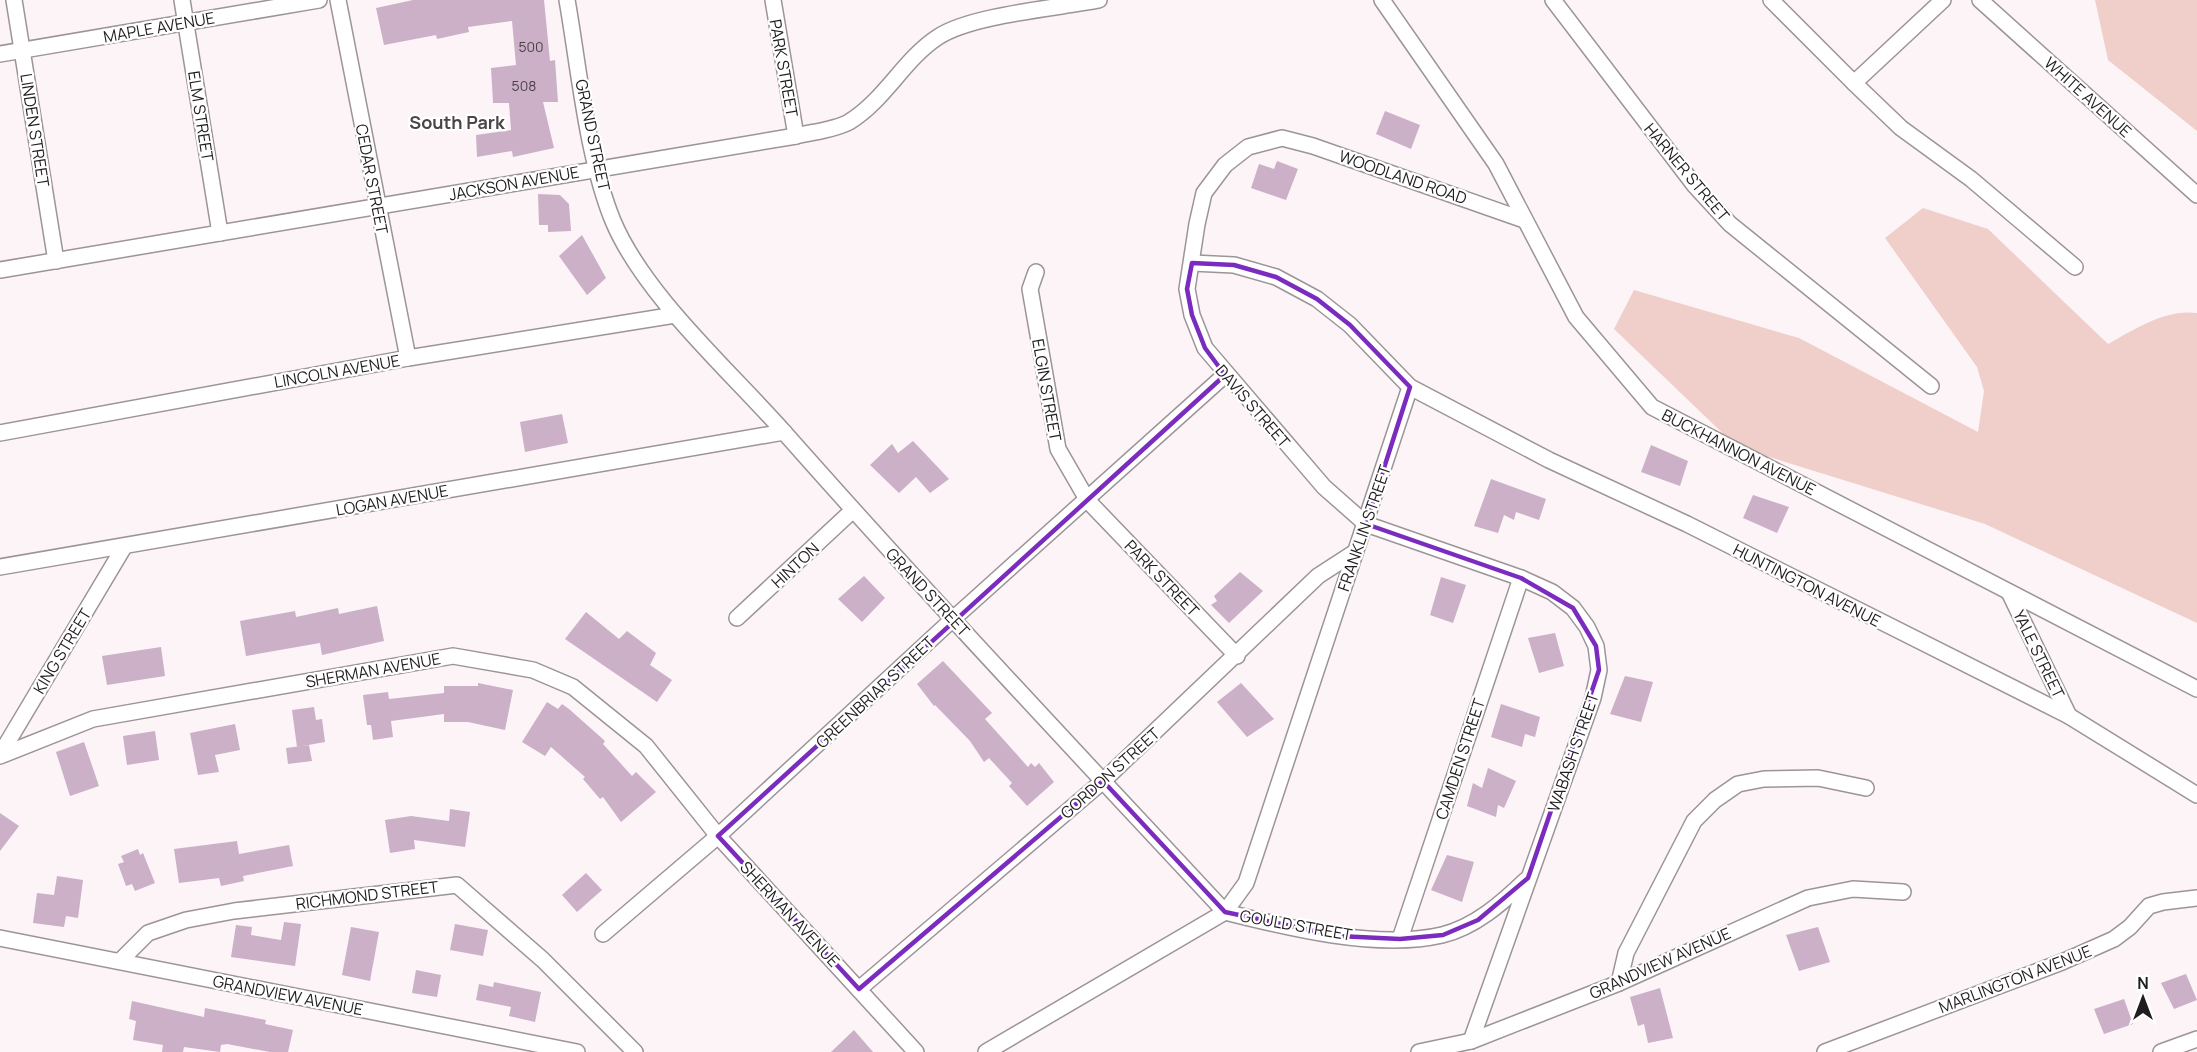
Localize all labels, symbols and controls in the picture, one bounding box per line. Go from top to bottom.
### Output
street label: MAPLE AVENUE [102,6,216,48]
street label: PARK STREET [765,17,803,119]
house number: 500 [518,37,544,56]
street label: WHITE AVENUE [2040,52,2136,142]
street label: ELM STREET [183,69,219,163]
street label: LINDEN STREET [15,72,55,189]
house number: 508 [512,76,536,95]
street label: GRAND STREET [570,77,616,193]
district label: South Park [409,110,506,134]
street label: HARNER STREET [1639,118,1735,226]
street label: CEDAR STREET [351,122,394,236]
street label: WOODLAND ROAD [1336,145,1470,209]
street label: JACKSON AVENUE [447,161,581,205]
street label: ELGIN STREET [1027,337,1067,443]
street label: LINCOLN AVENUE [272,349,402,393]
street label: DAVIS STREET [1211,360,1295,452]
street label: BUCKHANNON AVENUE [1658,404,1820,500]
street label: FRANKLIN STREET [1332,462,1396,594]
street label: LOGAN AVENUE [334,479,450,521]
street label: PARK STREET [1120,535,1205,621]
street label: HINTON [766,537,824,593]
street label: HUNTINGTON AVENUE [1730,538,1884,632]
street label: GRAND STREET [881,543,975,641]
street label: KING STREET [28,604,96,698]
street label: YALE STREET [2008,606,2070,702]
street label: GREENBRIAR STREET [811,631,939,753]
street label: SHERMAN AVENUE [304,647,442,693]
street label: WABASH STREET [1542,689,1604,815]
street label: CAMDEN STREET [1430,695,1490,822]
street label: GORDON STREET [1056,722,1165,824]
street label: SHERMAN AVENUE [735,856,845,972]
street label: RICHMOND STREET [294,875,440,915]
street label: GOULD STREET [1238,904,1354,946]
street label: GRANDVIEW AVENUE [1586,922,1734,1004]
street label: MARLINGTON AVENUE [1936,940,2094,1018]
north arrow [2113,968,2173,1028]
street label: GRANDVIEW AVENUE [211,970,365,1020]
text: N [2137,972,2149,994]

